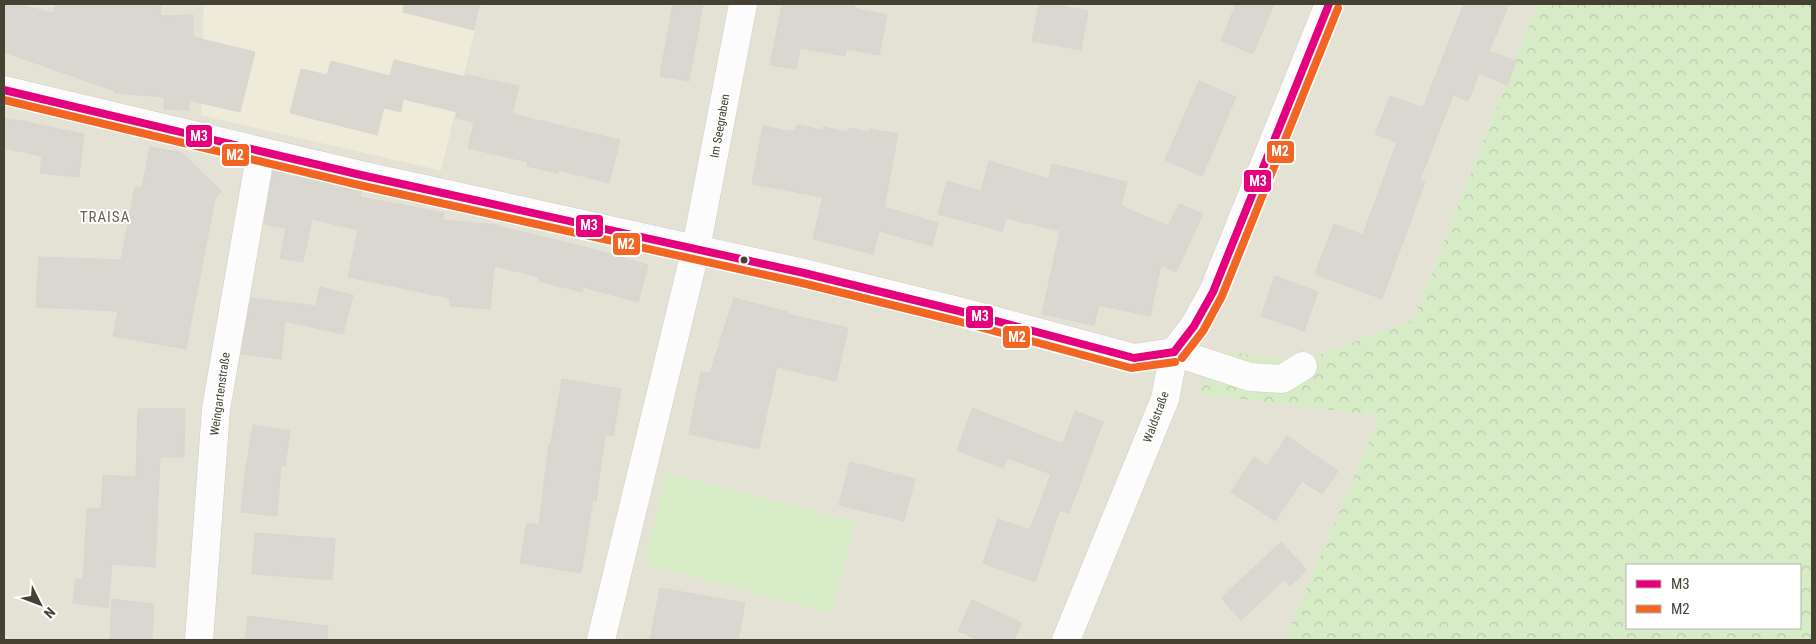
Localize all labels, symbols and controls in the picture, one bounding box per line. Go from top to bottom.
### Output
street label: Im Seegraben [707,93,733,159]
line badge: M3 [185,124,213,148]
text: M3 [190,128,208,144]
line badge: M2 [1266,140,1295,164]
line badge: M2 [221,143,250,167]
text: M2 [1271,143,1289,159]
text: M2 [226,147,244,163]
line badge: M3 [1243,169,1272,193]
text: M3 [1249,173,1267,189]
district label: TRAISA [80,208,130,226]
line badge: M3 [575,214,604,238]
text: M3 [580,217,598,233]
line badge: M2 [612,232,641,256]
text: M2 [617,236,635,252]
unlabelled marker [739,255,749,265]
line badge: M3 [965,305,994,329]
text: M3 [971,308,989,324]
line badge: M2 [1002,325,1031,349]
text: M2 [1008,329,1026,345]
street label: Weingartenstraße [207,351,233,436]
street label: Waldstraße [1140,389,1172,445]
legend [1626,564,1801,629]
text: M3 [1671,575,1690,593]
north arrow [15,579,65,629]
text: M2 [1671,600,1690,618]
text: N [41,604,58,621]

